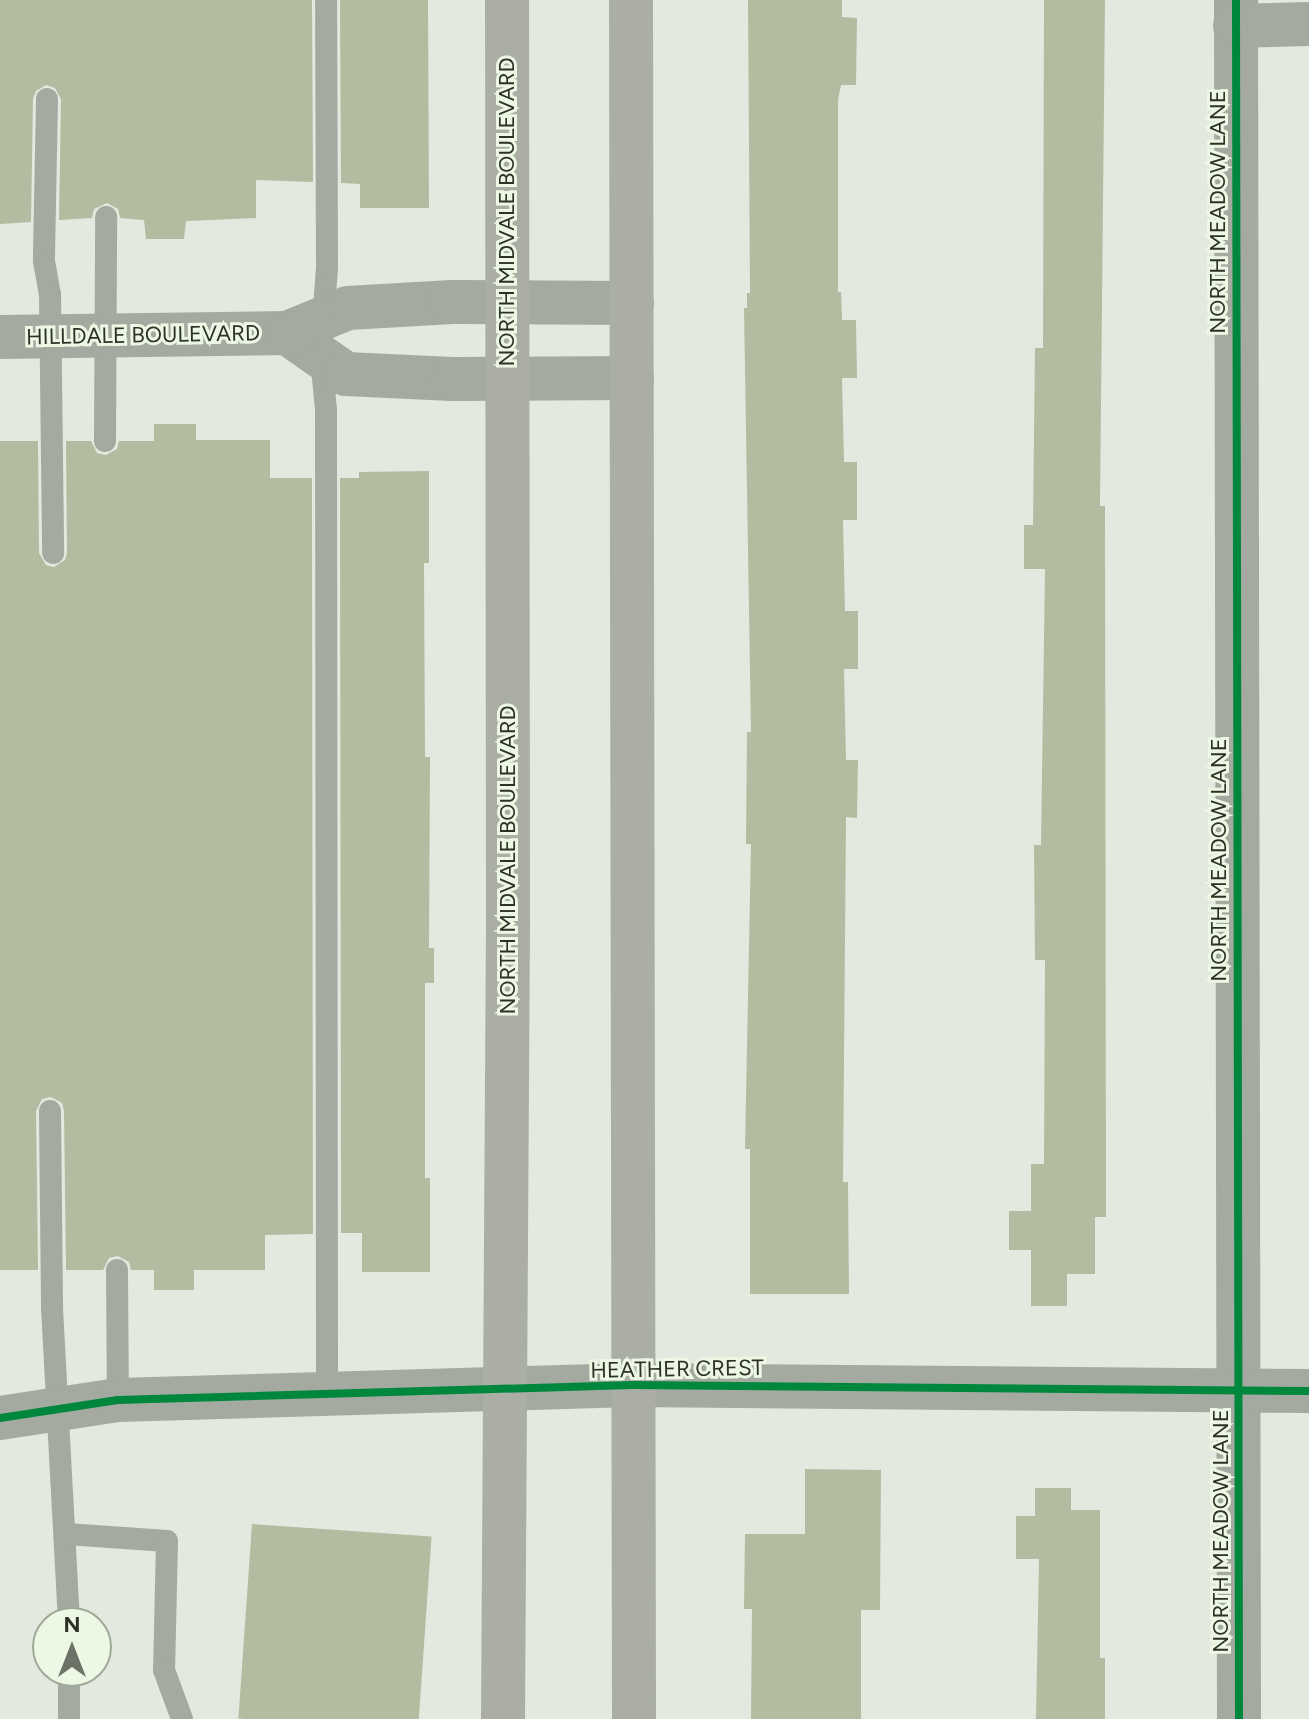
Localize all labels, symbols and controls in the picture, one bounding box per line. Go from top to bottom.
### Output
street label: NORTH MIDVALE BOULEVARD [494,57,520,367]
street label: NORTH MEADOW LANE [1205,90,1231,334]
street label: HILLDALE BOULEVARD [26,320,260,350]
street label: NORTH MIDVALE BOULEVARD [495,705,521,1015]
street label: NORTH MEADOW LANE [1206,738,1232,982]
street label: HEATHER CREST [590,1354,764,1384]
street label: NORTH MEADOW LANE [1208,1409,1234,1653]
north arrow [32,1607,112,1687]
text: N [63,1611,81,1638]

